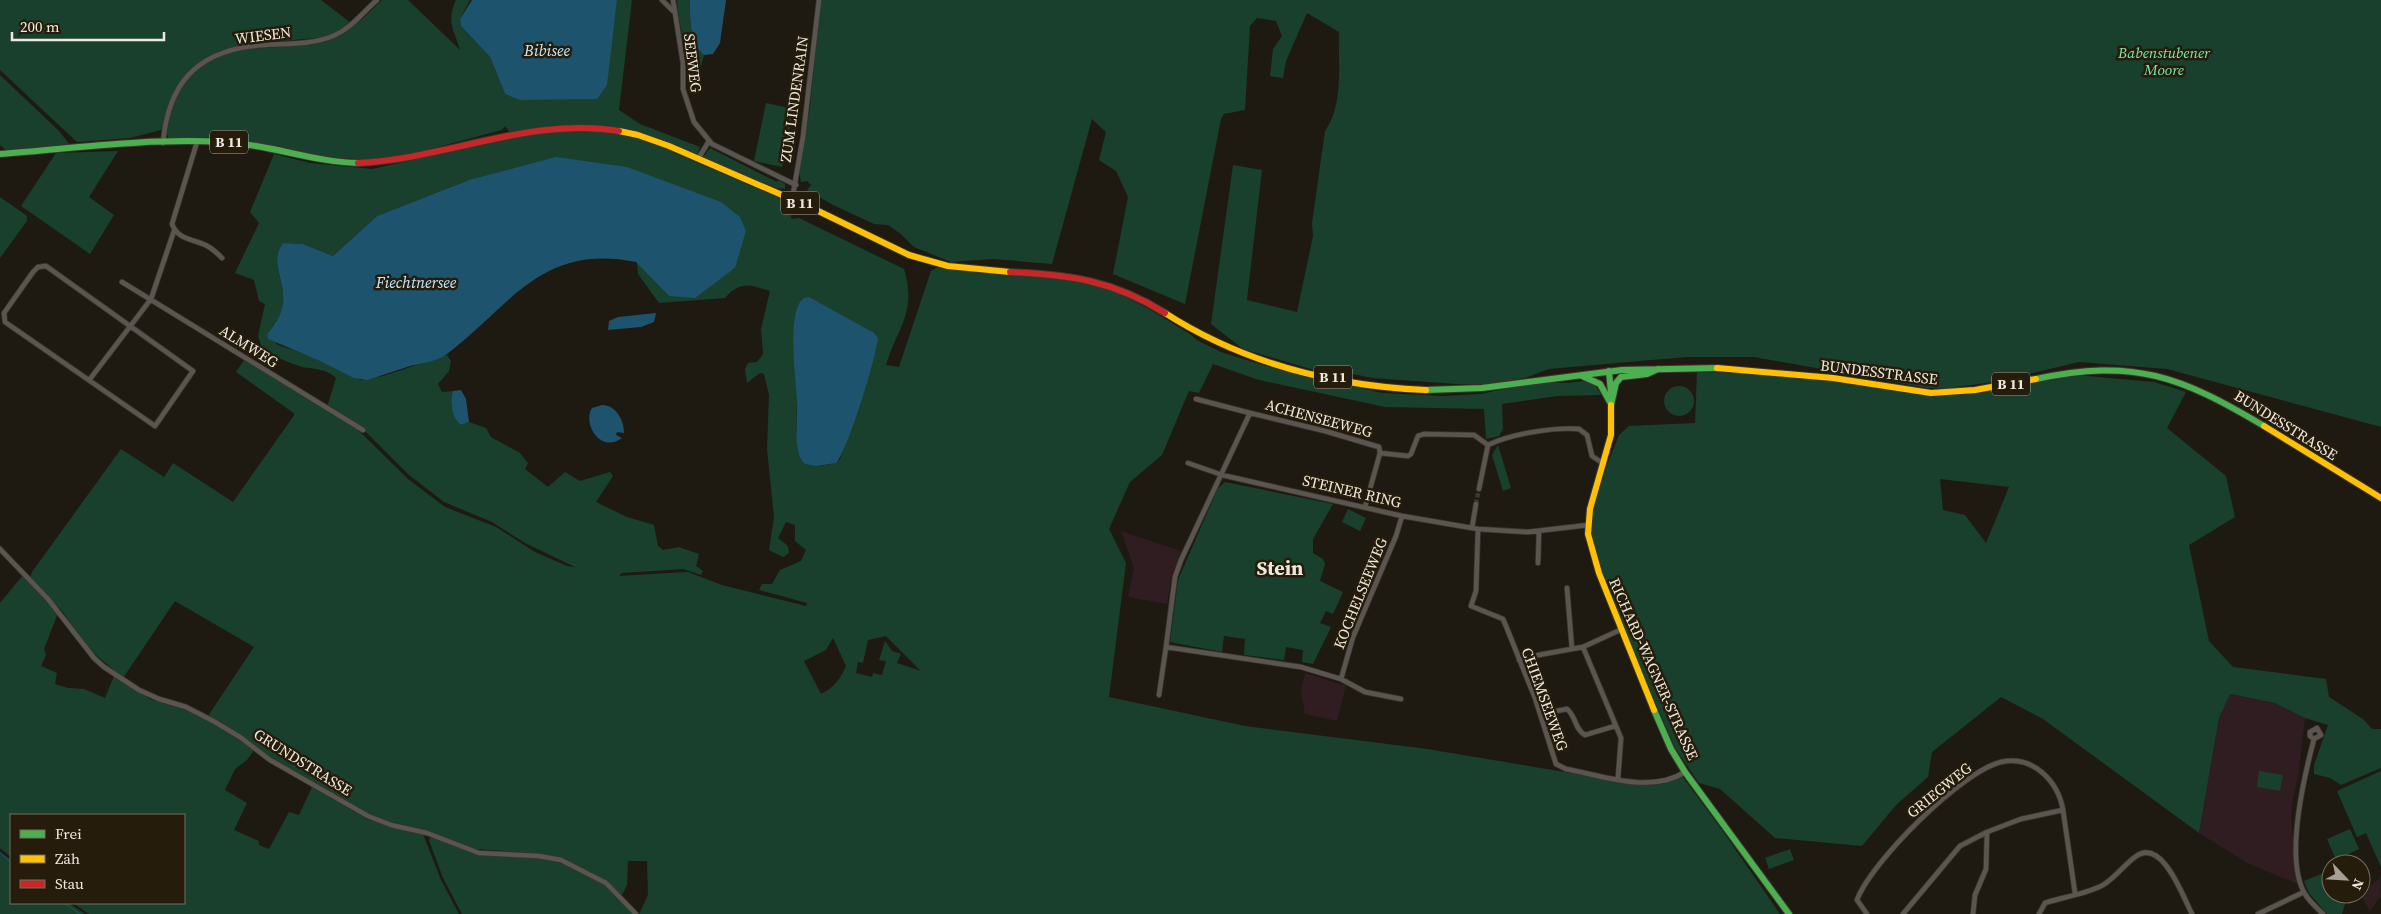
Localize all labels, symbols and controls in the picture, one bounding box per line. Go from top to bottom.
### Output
scale bar [12,10,165,42]
text: 200 m [20,16,60,37]
street label: WIESEN [234,21,292,49]
street label: SEEWEG [679,32,707,94]
street label: ZUM LINDENRAIN [775,35,813,163]
water label: Bibisee [523,39,571,61]
park label: Babenstubener Moore [2117,42,2211,80]
road number: B 11 [210,130,248,154]
road number: B 11 [781,192,819,214]
water label: Fiechtnersee [375,271,457,293]
street label: ALMWEG [216,320,282,372]
street label: BUNDESSTRASSE [1819,354,1939,390]
road number: B 11 [1314,366,1352,388]
road number: B 11 [1992,372,2030,396]
street label: BUNDESSTRASSE [2230,385,2342,465]
street label: ACHENSEEWEG [1263,394,1375,442]
street label: STEINER RING [1301,469,1403,513]
street label: KOCHELSEEWEG [1328,534,1392,652]
district label: Stein [1257,554,1303,582]
street label: RICHARD-WAGNER-STRASSE [1604,575,1704,763]
street label: CHIEMSEEWEG [1517,644,1573,754]
street label: GRUNDSTRASSE [250,723,356,801]
street label: GRIEGWEG [1902,757,1976,823]
legend [10,814,185,904]
text: Frei [55,823,82,844]
text: Zäh [55,848,80,869]
north arrow [2321,854,2371,904]
text: Stau [55,873,84,894]
text: N [2347,876,2369,893]

